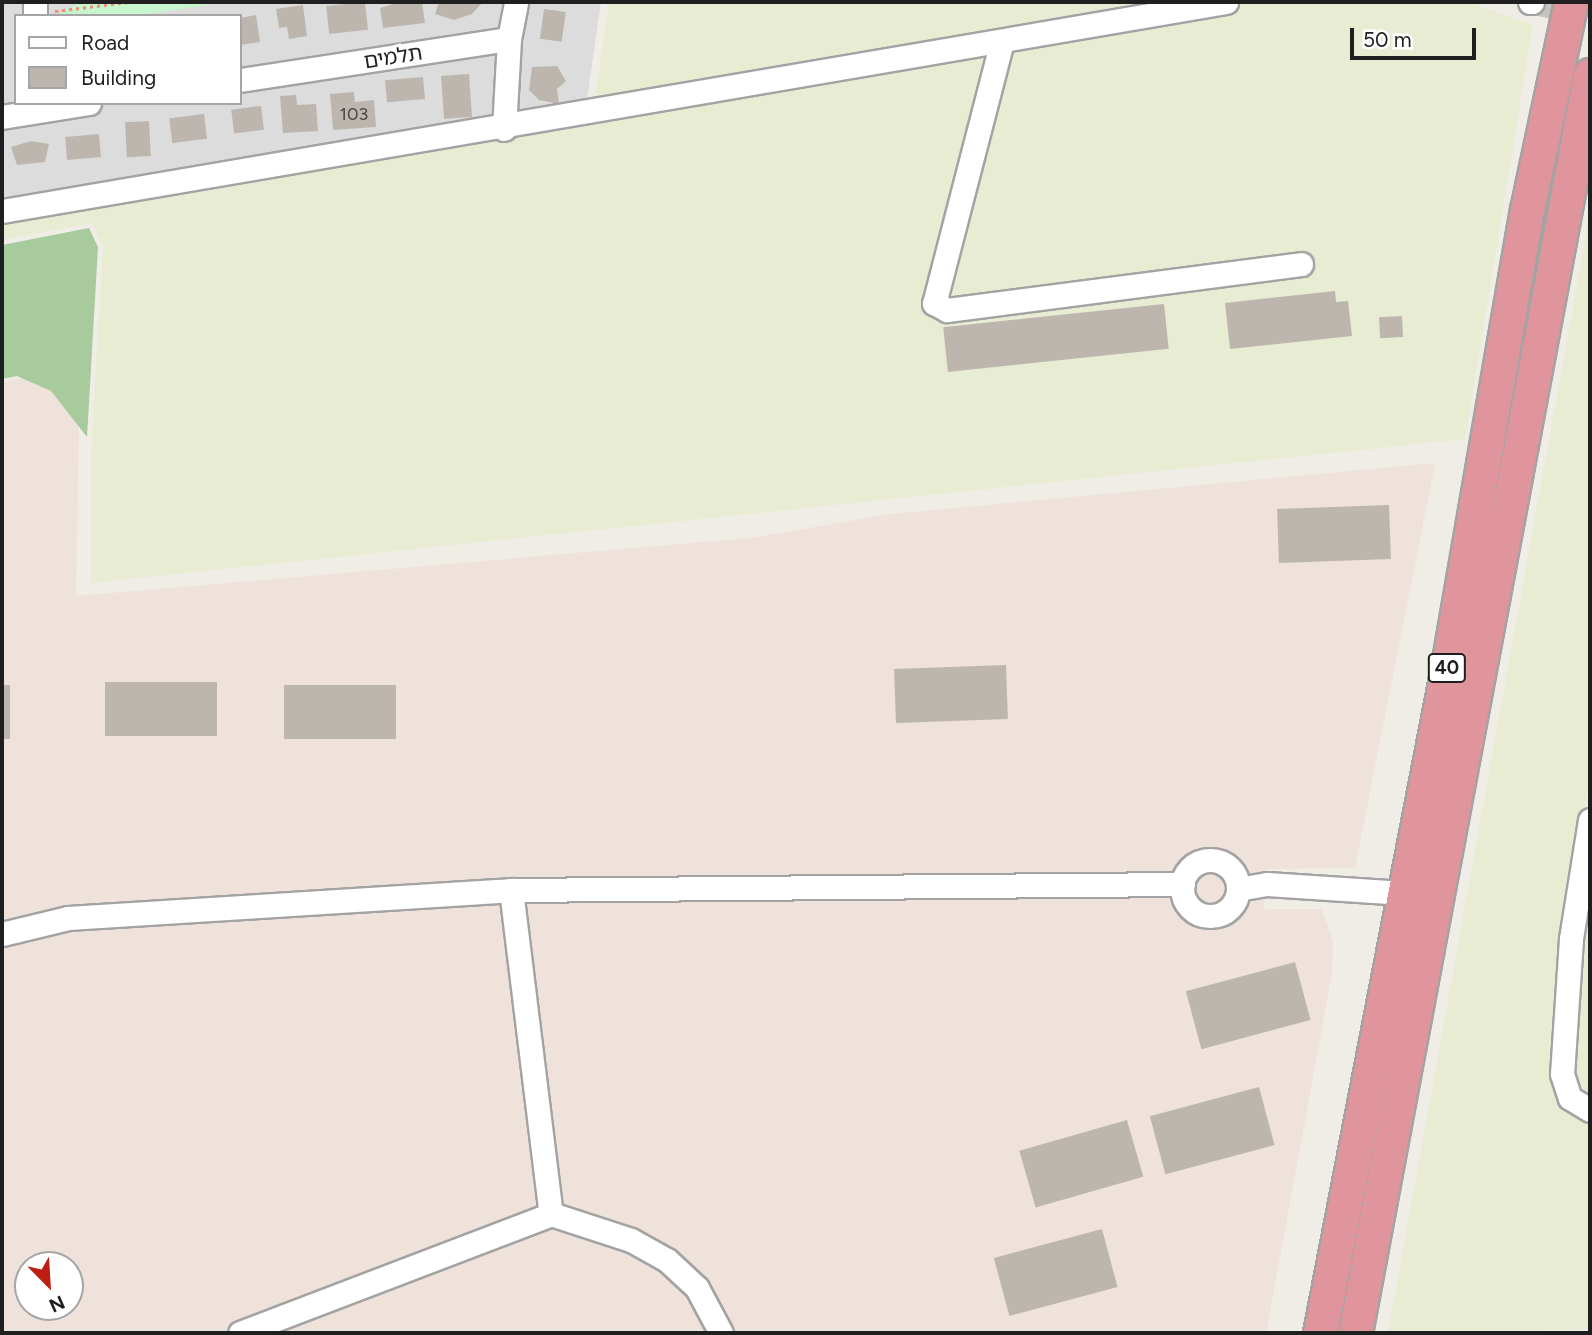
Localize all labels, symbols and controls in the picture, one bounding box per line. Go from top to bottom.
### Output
legend [14,14,242,105]
scale bar [1354,14,1480,58]
text: 50 m [1363,27,1412,52]
text: Road [81,30,129,55]
street label: תלמים [362,40,424,74]
text: Building [81,65,156,90]
house number: 103 [340,103,368,125]
road number: 40 [1428,652,1466,684]
north arrow [14,1251,84,1321]
text: N [46,1290,68,1317]

